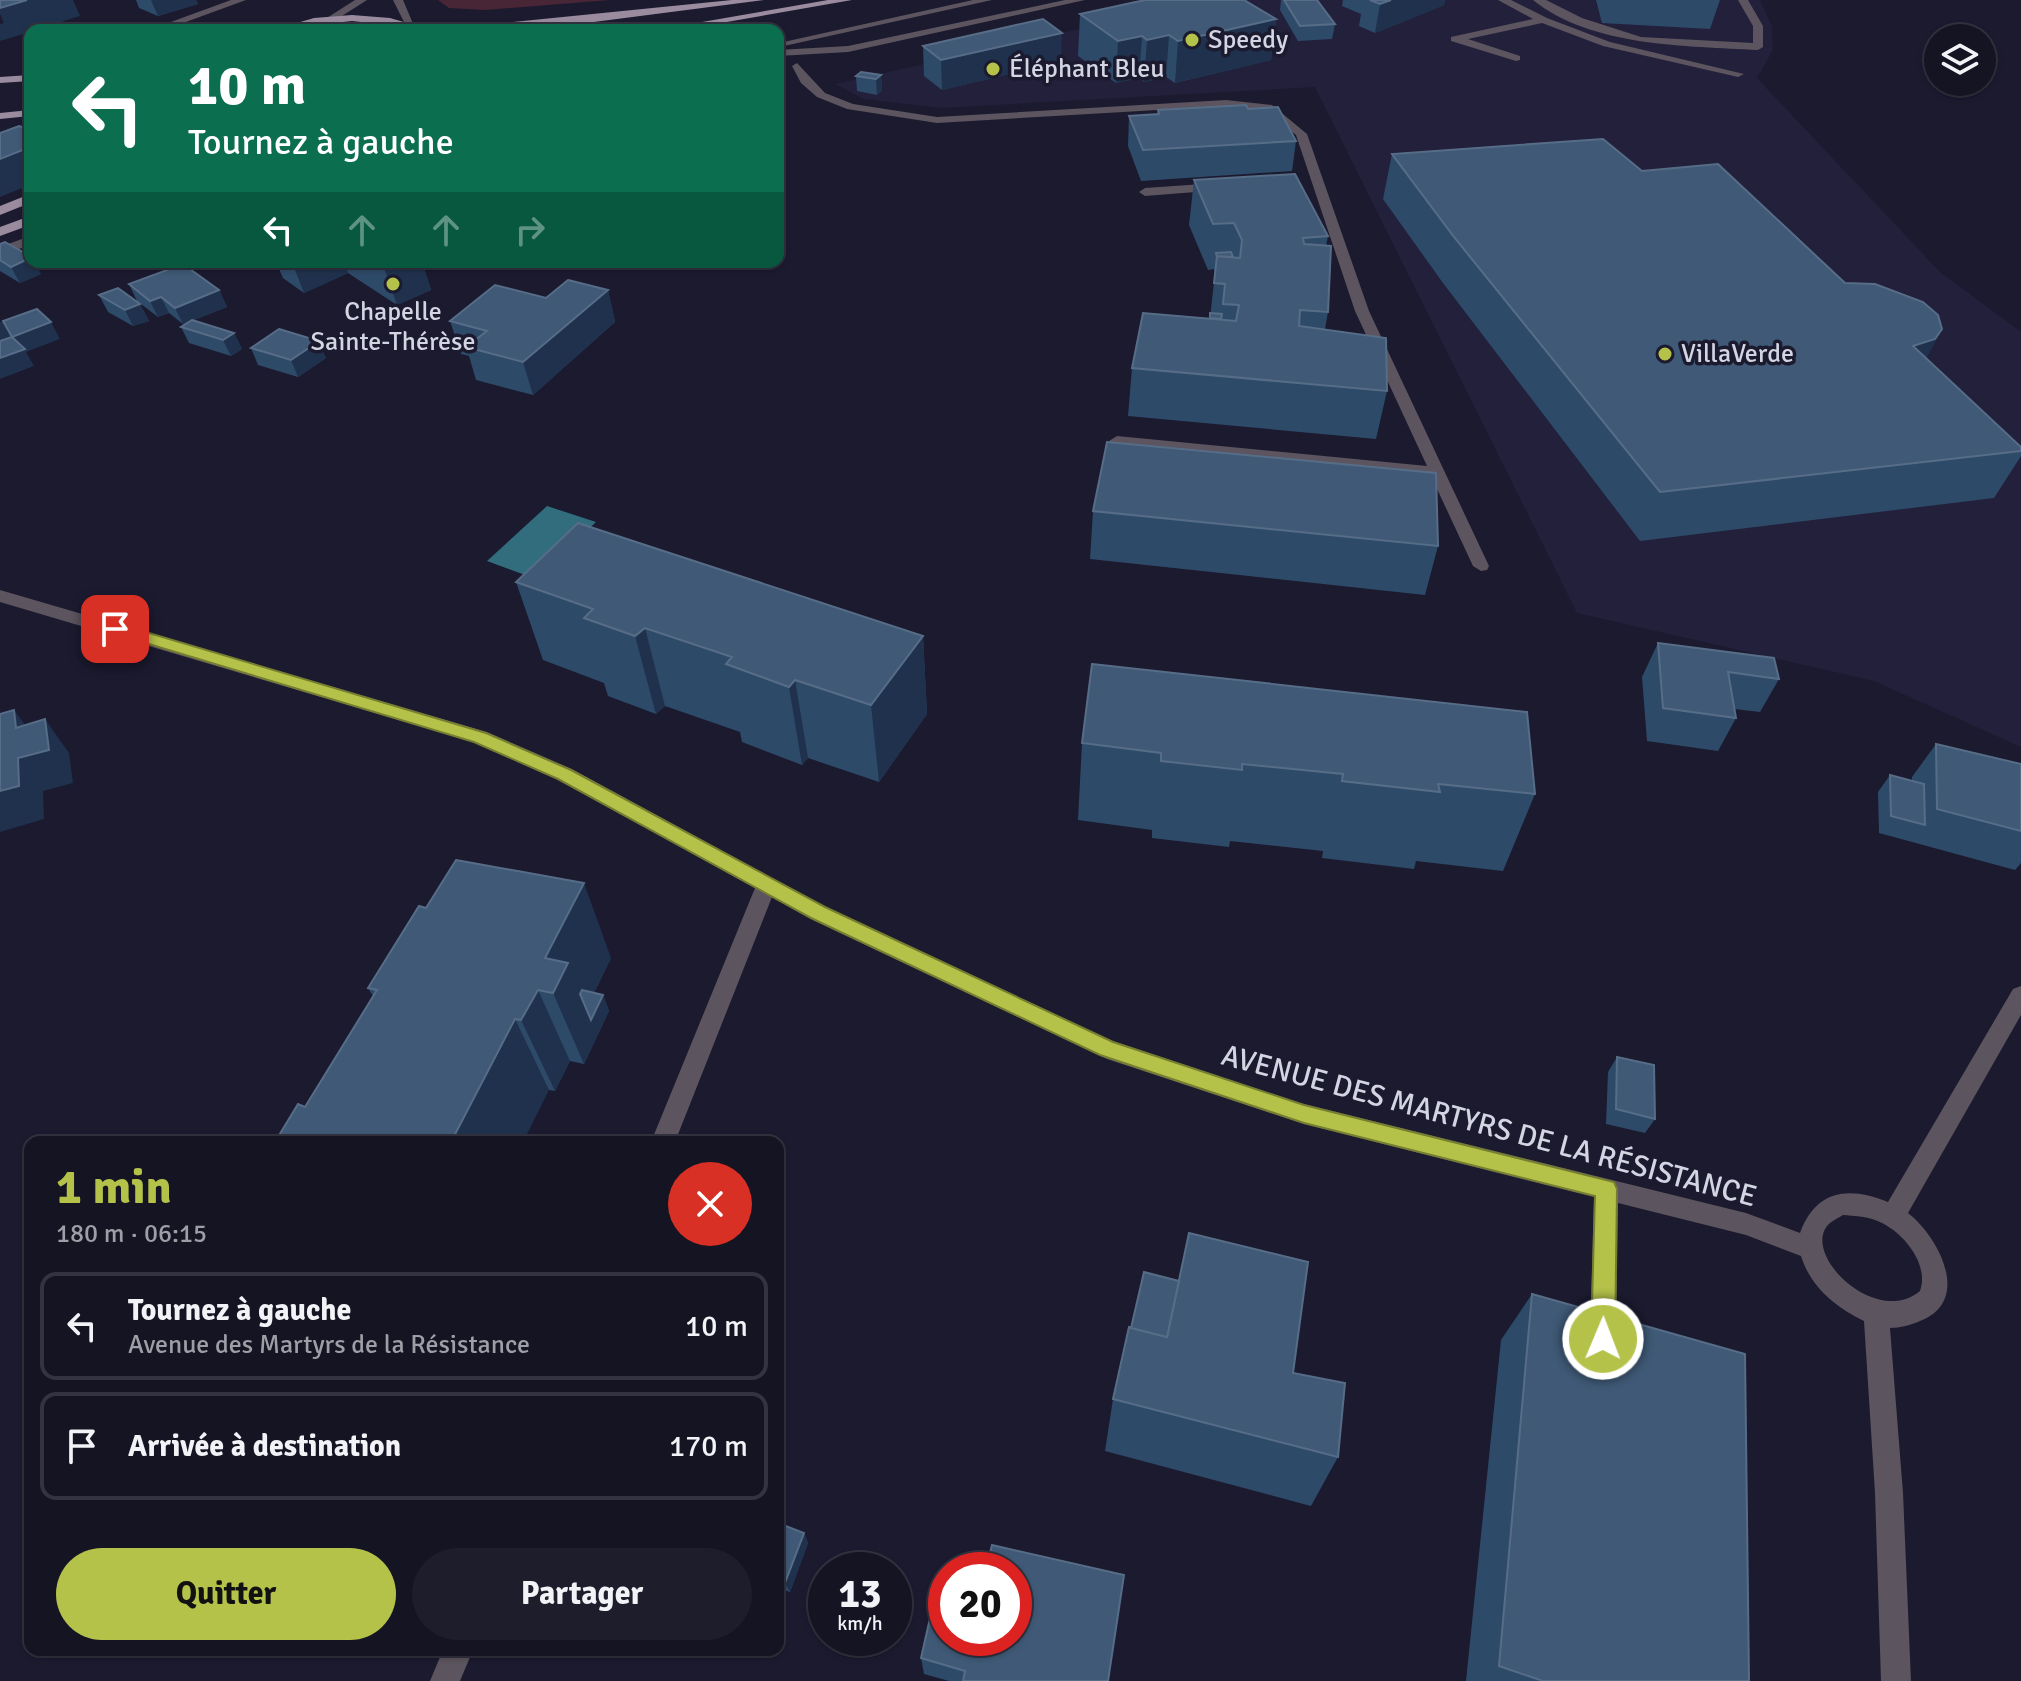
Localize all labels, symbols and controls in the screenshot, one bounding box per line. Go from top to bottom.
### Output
place label: Speedy [1208,24,1288,56]
map controls [1924,24,1996,96]
button: layers [1924,24,1996,96]
marker: Speedy [1183,31,1201,49]
text: 10 m [188,51,306,120]
place label: Éléphant Bleu [1009,53,1165,85]
icon: left [56,56,160,160]
marker: Éléphant Bleu [984,60,1002,78]
text: Tournez à gauche [188,120,454,165]
icon: left [256,208,300,252]
icon: ahead [340,208,384,252]
icon: ahead [424,208,468,252]
icon: right [508,208,552,252]
marker: Chapelle Sainte-Thérèse [384,275,402,293]
place label: Chapelle Sainte-Thérèse [311,296,475,358]
place label: VillaVerde [1681,338,1794,370]
marker: VillaVerde [1656,345,1674,363]
pin [81,595,149,663]
icon: arrive [93,607,137,651]
street label: AVENUE DES MARTYRS DE LA RÉSISTANCE [1217,1037,1761,1215]
text: 1 min [56,1158,172,1217]
button: close [668,1162,752,1246]
text: 180 m · 06:15 [56,1218,207,1250]
text: Tournez à gauche [128,1292,351,1329]
position arrow [1561,1297,1645,1381]
icon: left [60,1304,104,1348]
text: 10 m [685,1308,748,1345]
text: Avenue des Martyrs de la Résistance [128,1329,530,1361]
icon: arrive [60,1424,104,1468]
text: Arrivée à destination [128,1428,401,1465]
text: 170 m [669,1428,748,1465]
button: Quitter [56,1548,396,1640]
button: Partager [412,1548,752,1640]
speed limit sign: 20 [928,1552,1032,1656]
text: 13 [838,1569,882,1619]
text: km/h [837,1611,883,1636]

